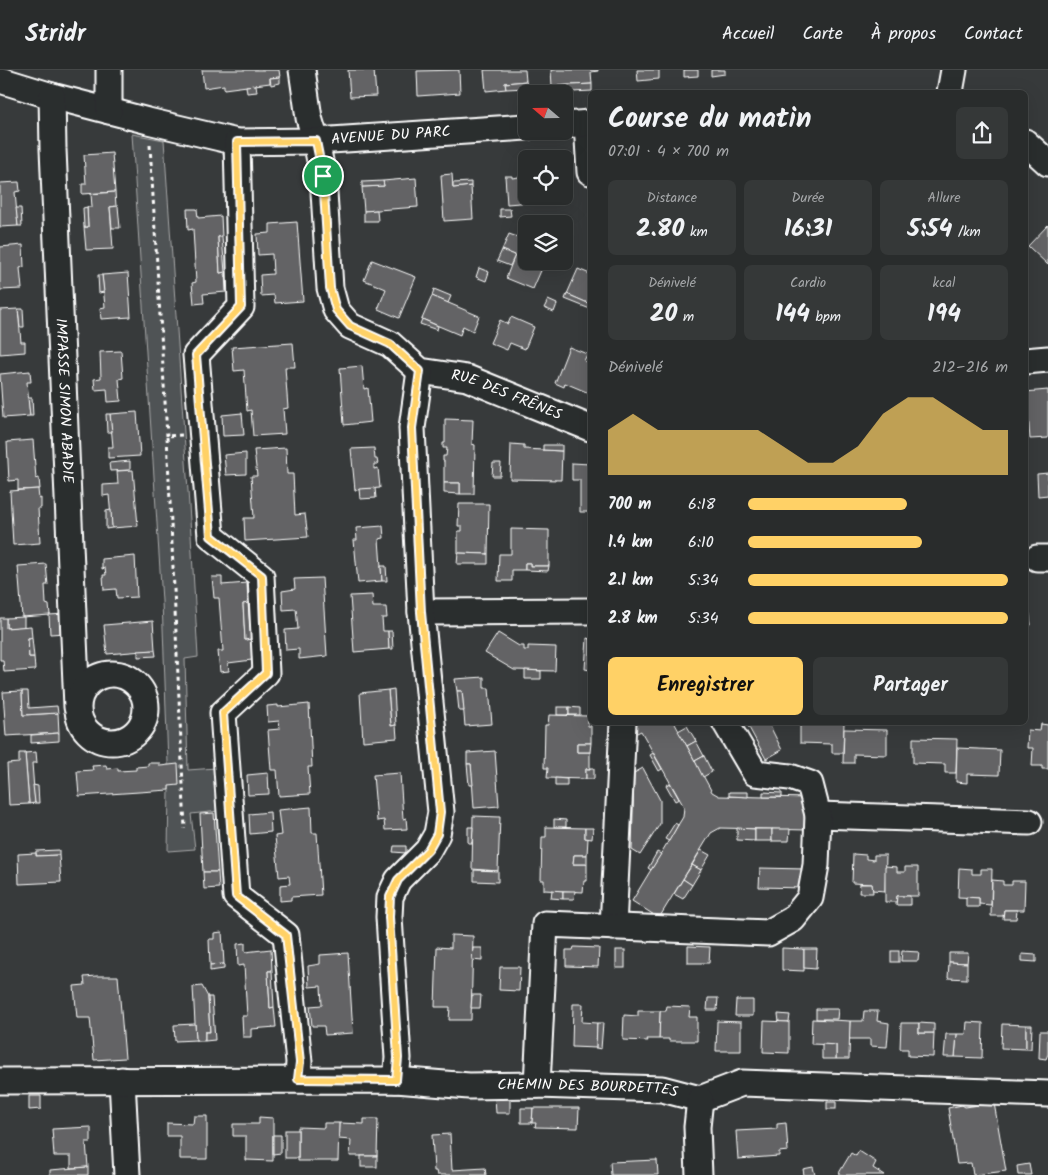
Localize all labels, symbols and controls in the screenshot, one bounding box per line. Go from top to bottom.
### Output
text: Stridr [25,15,86,54]
text: Accueil [722,20,775,49]
text: Carte [803,20,843,49]
text: À propos [871,20,936,49]
text: Contact [964,20,1023,49]
north arrow [518,85,572,140]
map controls [518,85,573,270]
text: Course du matin [608,97,811,142]
button: share [956,107,1008,159]
street label: AVENUE DU PARC [330,120,451,152]
text: 07:01 · 4 × 700 m [608,139,729,164]
button: locate [518,150,573,205]
pin [302,155,344,197]
icon: arrive [309,162,337,190]
text: Distance [647,187,697,209]
text: Durée [792,187,824,209]
text: Allure [927,187,961,209]
text: 2.80 [636,209,684,249]
text: 16:31 [784,209,832,249]
text: 5:54 [907,209,952,249]
button: layers [518,215,573,270]
text: km [684,221,708,243]
text: /km [952,221,981,243]
text: Dénivelé [648,272,696,294]
text: Cardio [790,272,826,294]
text: kcal [933,272,955,294]
text: 20 [650,294,677,334]
text: 144 [775,294,810,334]
text: 194 [927,294,961,334]
text: m [677,306,694,328]
text: bpm [810,306,841,328]
street label: IMPASSE SIMON ABADIE [48,318,79,485]
text: Dénivelé [608,355,663,380]
text: 212–216 m [932,355,1008,380]
street label: RUE DES FRÊNES [449,364,565,427]
text: 700 m [608,492,651,517]
text: 6:18 [688,492,716,517]
text: 1.4 km [608,530,653,555]
text: 6:10 [688,530,714,555]
text: 2.1 km [608,568,653,593]
text: 5:34 [688,568,718,593]
text: 2.8 km [608,606,658,631]
text: 5:34 [688,606,718,631]
button: Enregistrer [608,657,803,715]
button: Partager [813,657,1008,715]
street label: CHEMIN DES BOURDETTES [497,1073,681,1105]

